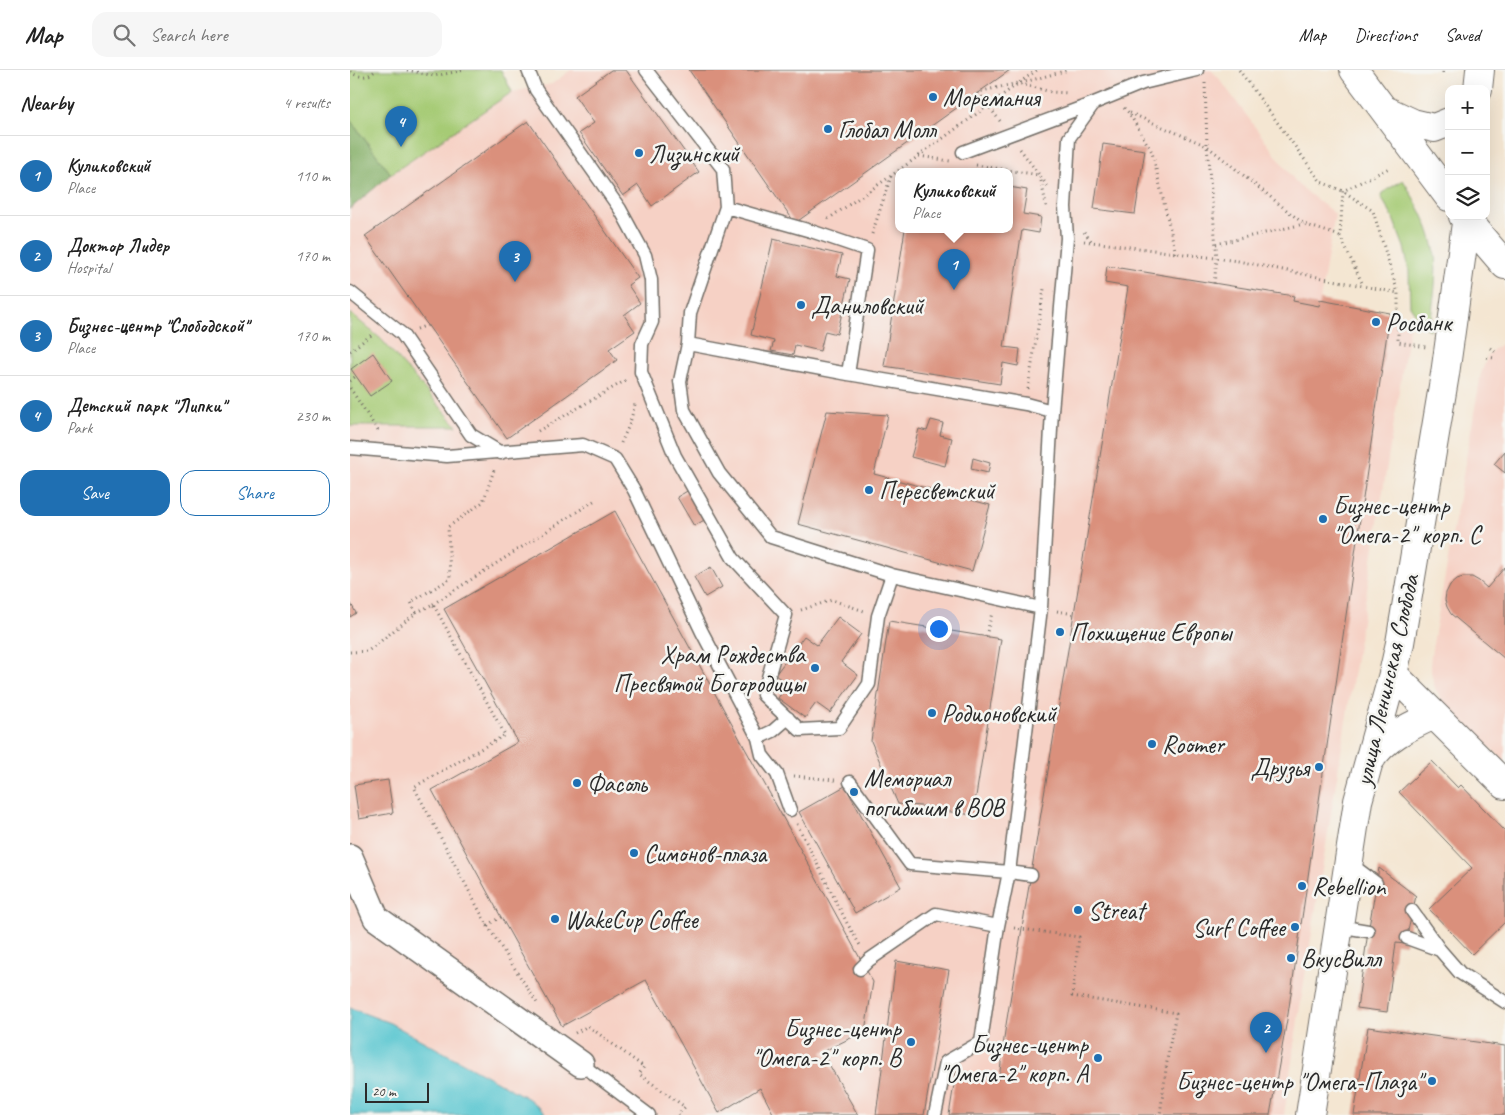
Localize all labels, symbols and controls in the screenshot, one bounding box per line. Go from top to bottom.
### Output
search box [92,12,442,57]
text: Map [25,20,62,50]
icon: search [110,21,138,49]
text: Search here [150,23,228,47]
text: Map [1299,24,1326,46]
text: Directions [1354,24,1417,46]
text: Saved [1445,24,1480,46]
place label: Моремания [943,82,1042,114]
map controls [1445,85,1490,220]
button: + [1445,85,1490,130]
text: Nearby [20,90,73,116]
marker: Моремания [927,91,939,103]
text: 4 results [283,93,330,113]
pin: 4 [385,106,417,147]
place label: Глобал Молл [838,114,937,146]
marker: Глобал Молл [822,123,834,135]
button: − [1445,130,1490,175]
place label: Лизинский [649,138,741,171]
marker: Лизинский [633,147,645,159]
text: Куликовский [67,154,150,178]
text: 1 [32,166,40,186]
text: 110 m [296,166,330,186]
popup [895,168,1013,233]
button: layers [1445,175,1490,220]
text: Place [67,178,95,198]
text: Куликовский [912,179,996,203]
text: Place [912,203,940,223]
text: Доктор Лидер [67,234,169,258]
pin: 3 [499,241,531,282]
text: 2 [32,246,40,266]
text: 170 m [296,246,330,266]
pin: 1 [938,249,970,290]
text: Hospital [67,258,111,278]
place label: Даниловский [811,290,925,322]
marker: Даниловский [795,299,807,311]
place label: Росбанк [1386,307,1454,339]
text: Бизнес-центр "Слободской" [67,314,248,338]
marker: Росбанк [1370,316,1382,328]
text: 3 [32,326,40,346]
text: 170 m [296,326,330,346]
text: Place [67,338,95,358]
text: Детский парк "Липки" [67,394,226,418]
text: 4 [32,406,40,426]
text: 230 m [296,406,330,426]
text: Park [67,418,92,438]
button: Save [20,470,170,516]
button: Share [180,470,330,516]
place label: Пересветский [879,475,996,507]
marker: Пересветский [863,484,875,496]
place label: Бизнес-центр "Омега-2" корп. C [1333,490,1483,551]
marker: Бизнес-центр "Омега-2" корп. C [1317,513,1329,525]
street label: улица Ленинская Слобода [1347,569,1427,791]
your location [926,616,952,642]
place label: Похищение Европы [1070,617,1233,649]
marker: Похищение Европы [1054,626,1066,638]
place label: Храм Рождества Пресвятой Богородицы [613,639,807,700]
marker: Храм Рождества Пресвятой Богородицы [809,662,821,674]
place label: Родионовский [942,698,1058,730]
marker: Родионовский [926,707,938,719]
place label: Roomer [1162,729,1226,761]
marker: Roomer [1146,738,1158,750]
place label: Друзья [1250,752,1311,784]
marker: Друзья [1313,761,1325,773]
place label: Мемориал погибшим в ВОВ [864,763,1006,824]
place label: Фасоль [587,768,649,800]
marker: Фасоль [571,777,583,789]
marker: Мемориал погибшим в ВОВ [848,786,860,798]
place label: Симонов-плаза [644,838,768,870]
marker: Симонов-плаза [628,847,640,859]
place label: Rebellion [1312,871,1386,903]
marker: Rebellion [1296,880,1308,892]
place label: Streat [1088,895,1148,927]
place label: WakeCup Coffee [565,904,699,936]
marker: Streat [1072,904,1084,916]
place label: Surf Coffee [1192,912,1287,944]
marker: WakeCup Coffee [549,913,561,925]
marker: Surf Coffee [1289,921,1301,933]
place label: ВкусВилл [1301,943,1383,975]
marker: ВкусВилл [1285,952,1297,964]
pin: 2 [1250,1012,1282,1053]
place label: Бизнес-центр "Омега-2" корп. B [752,1013,903,1074]
place label: Бизнес-центр "Омега-2" корп. A [940,1029,1090,1090]
marker: Бизнес-центр "Омега-2" корп. B [905,1036,917,1048]
marker: Бизнес-центр "Омега-2" корп. A [1092,1052,1104,1064]
place label: Бизнес-центр "Омега-Плаза" [1176,1066,1427,1099]
marker: Бизнес-центр "Омега-Плаза" [1426,1075,1438,1087]
scale bar [365,1080,429,1103]
text: 20 m [372,1083,396,1100]

